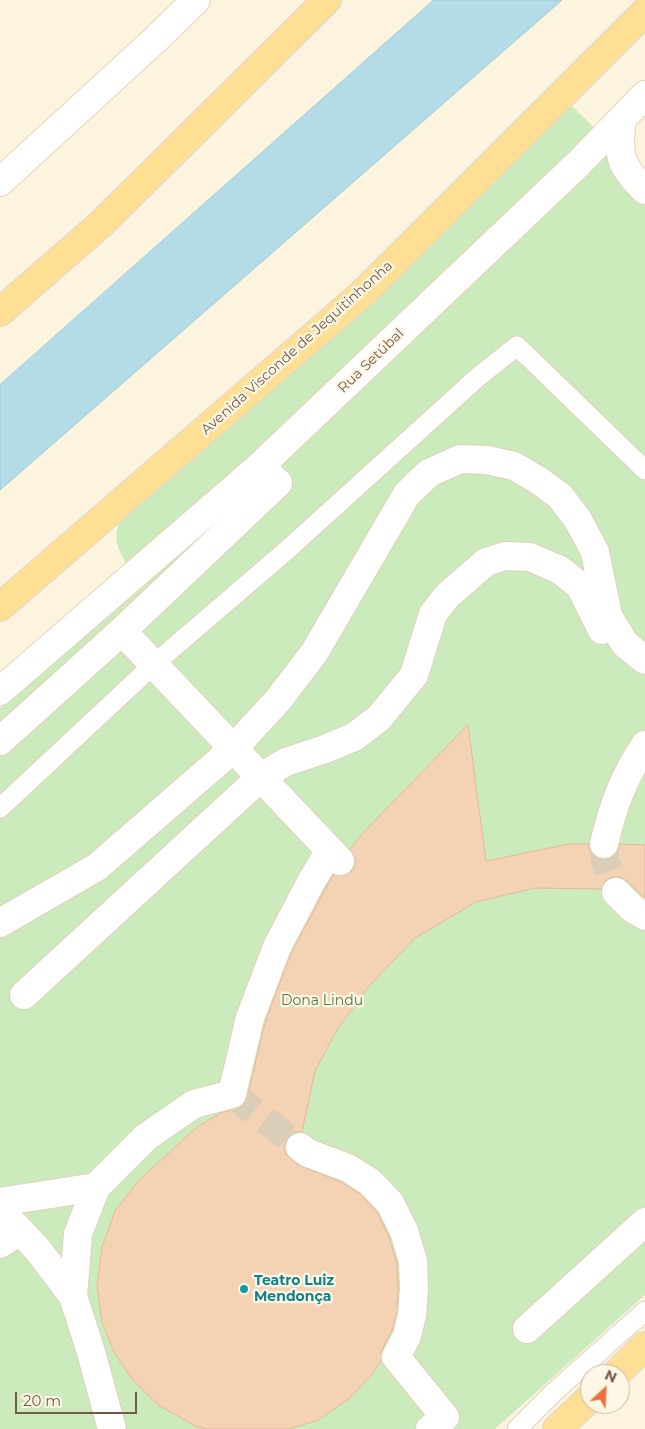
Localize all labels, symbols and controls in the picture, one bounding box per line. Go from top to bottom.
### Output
street label: Avenida Visconde de Jequitinhonha [198,257,396,439]
street label: Rua Setúbal [335,325,407,397]
park label: Dona Lindu [281,993,363,1009]
place label: Teatro Luiz Mendonça [254,1273,334,1305]
marker: Teatro Luiz Mendonça [238,1283,250,1295]
north arrow [580,1364,630,1414]
text: N [602,1366,620,1387]
scale bar [18,1382,140,1414]
text: 20 m [23,1391,61,1410]

